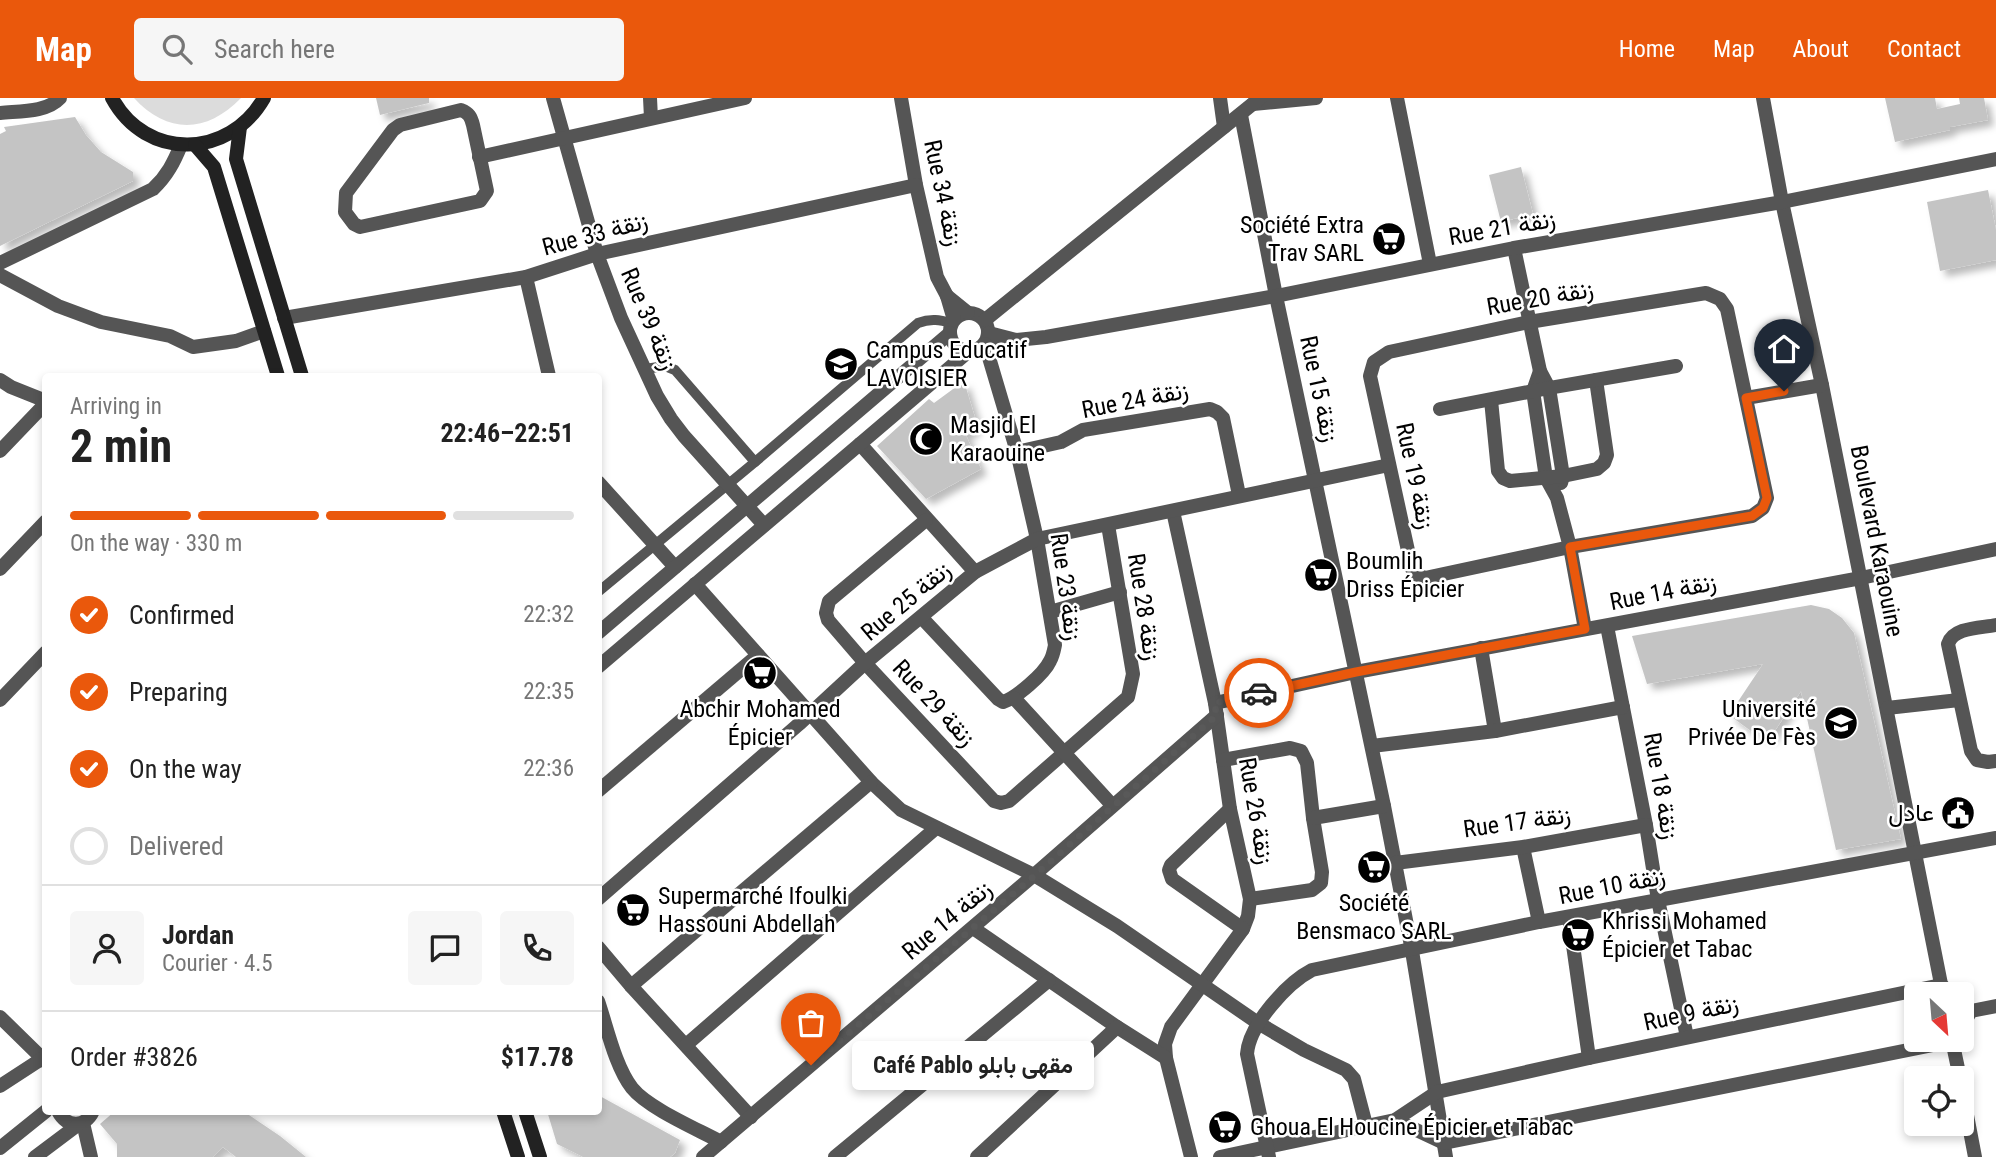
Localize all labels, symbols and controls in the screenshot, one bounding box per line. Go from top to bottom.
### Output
search box [134,18,624,81]
text: Map [35,30,92,69]
icon: search [158,30,196,68]
text: Search here [214,34,335,64]
text: Home [1619,35,1675,63]
text: Map [1713,35,1755,63]
text: About [1793,35,1849,63]
text: Contact [1887,35,1961,63]
street label: Rue 34 زنقة [917,137,968,249]
street label: Rue 21 زنقة [1446,205,1558,252]
street label: Rue 33 زنقة [539,206,651,262]
place label: Société Extra Trav SARL [1240,211,1364,267]
supermarket icon: Société Extra Trav SARL [1370,220,1408,258]
street label: Rue 39 زنقة [614,264,683,375]
street label: Rue 20 زنقة [1484,275,1596,322]
pin [1754,319,1814,391]
icon: home [1765,330,1803,368]
street label: Rue 15 زنقة [1293,333,1344,445]
place label: Campus Educatif LAVOISIER [866,336,1027,392]
school or university icon: Campus Educatif LAVOISIER [822,345,860,383]
street label: Rue 24 زنقة [1079,376,1191,425]
text: Arriving in [70,393,162,420]
place label: Masjid El Karaouine [950,411,1045,467]
text: 22:46–22:51 [440,418,574,448]
text: 2 min [70,419,172,473]
mosque icon: Masjid El Karaouine [907,420,945,458]
street label: Rue 19 زنقة [1389,420,1440,532]
street label: Boulevard Karaouine [1845,443,1909,639]
text: On the way · 330 m [70,530,242,557]
street label: Rue 23 زنقة [1044,532,1087,643]
place label: Boumlih Driss Épicier [1346,547,1464,603]
street label: Rue 28 زنقة [1121,551,1166,663]
street label: Rue 25 زنقة [856,556,957,647]
supermarket icon: Boumlih Driss Épicier [1302,556,1340,594]
street label: Rue 14 زنقة [1607,568,1719,617]
icon: check [70,596,108,634]
text: Confirmed [129,600,235,630]
text: 22:32 [523,601,574,628]
supermarket icon: Abchir Mohamed Épicier [741,654,779,692]
street label: Rue 29 زنقة [886,654,981,753]
courier [1224,658,1294,728]
icon: check [70,673,108,711]
icon: car [1240,674,1278,712]
text: Preparing [129,677,228,707]
text: 22:35 [523,678,574,705]
place label: Abchir Mohamed Épicier [679,695,841,751]
place label: Université Privée De Fès [1688,695,1816,751]
school or university icon: Université Privée De Fès [1822,704,1860,742]
street label: Rue 18 زنقة [1637,730,1684,842]
icon: check [70,750,108,788]
text: On the way [129,754,242,784]
text: 22:36 [523,755,574,782]
street label: Rue 26 زنقة [1232,755,1279,867]
public building icon: عادل [1939,794,1977,832]
place label: عادل [1888,799,1934,827]
street label: Rue 17 زنقة [1462,801,1573,844]
text: Delivered [129,831,224,861]
supermarket icon: Société Bensmaco SARL [1355,848,1393,886]
street label: Rue 10 زنقة [1556,862,1668,911]
street label: Rue 14 زنقة [897,875,998,966]
place label: Supermarché Ifoulki Hassouni Abdellah [658,882,848,938]
place label: Société Bensmaco SARL [1296,889,1452,945]
supermarket icon: Supermarché Ifoulki Hassouni Abdellah [614,891,652,929]
place label: Khrissi Mohamed Épicier et Tabac [1602,907,1767,963]
button: person [70,911,144,985]
button: chat [408,911,482,985]
button: phone [500,911,574,985]
supermarket icon: Khrissi Mohamed Épicier et Tabac [1559,916,1597,954]
text: Jordan [162,920,234,950]
text: Courier · 4.5 [162,950,273,977]
north arrow [1904,982,1974,1052]
map controls [1904,982,1974,1136]
street label: Rue 9 زنقة [1641,989,1741,1038]
pin [781,993,841,1065]
icon: bag [792,1004,830,1042]
callout: Café Pablo مقهى بابلو [853,1040,1094,1090]
text: Order #3826 [70,1042,198,1072]
text: $17.78 [501,1042,574,1072]
text: Café Pablo مقهى بابلو [873,1052,1073,1079]
button: locate [1904,1066,1974,1136]
supermarket icon: Ghoua El Houcine Épicier et Tabac [1206,1108,1244,1146]
place label: Ghoua El Houcine Épicier et Tabac [1250,1113,1573,1141]

